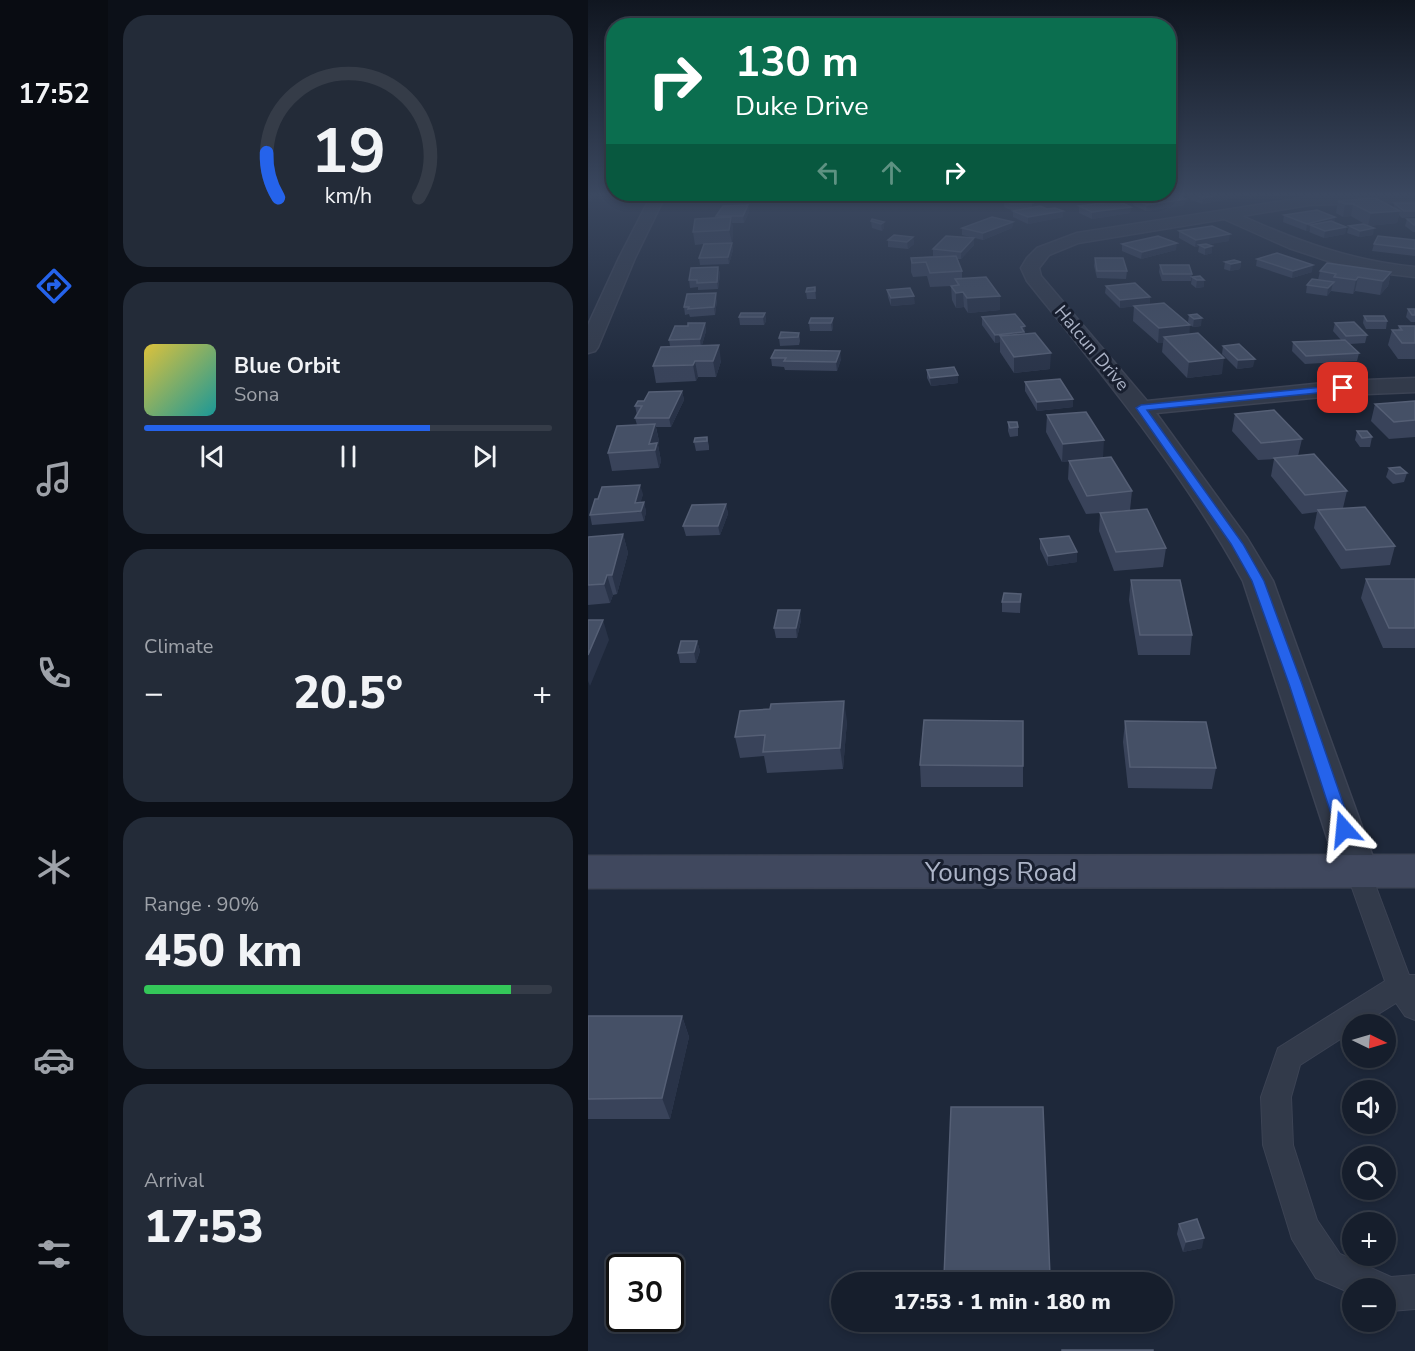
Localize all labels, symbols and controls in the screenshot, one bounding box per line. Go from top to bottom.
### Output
text: 130 m [735,34,859,91]
icon: right [636,42,714,120]
text: 17:52 [18,76,90,113]
text: Duke Drive [735,88,869,125]
text: 19 [311,109,385,194]
icon: left [812,156,845,189]
icon: ahead [875,156,908,189]
icon: right [938,156,971,189]
text: km/h [324,181,372,211]
icon: directions [33,265,75,307]
street label: Halcun Drive [1049,300,1135,396]
text: Blue Orbit [234,351,340,381]
pin [1317,362,1368,413]
icon: arrive [1326,371,1359,404]
text: Sona [234,381,279,408]
icon: previous [196,440,229,473]
icon: pause [332,440,365,473]
icon: next [468,440,501,473]
icon: music [33,458,75,500]
text: Climate [144,633,213,660]
icon: phone [33,652,75,694]
text: 20.5° [293,663,403,724]
text: − [144,671,164,716]
text: + [532,671,552,716]
position arrow [1312,797,1376,861]
icon: climate [33,846,75,888]
street label: Youngs Road [924,855,1077,890]
text: Range · 90% [144,891,259,918]
text: 450 km [144,921,303,982]
north arrow [1342,1014,1396,1068]
map controls [1342,1014,1396,1332]
icon: car [33,1039,75,1081]
button: sound [1342,1080,1396,1134]
button: search [1342,1146,1396,1200]
text: Arrival [144,1167,204,1194]
text: 17:53 [144,1197,264,1258]
button: + [1342,1212,1396,1266]
icon: filters [33,1233,75,1275]
speed limit sign: 30 [606,1254,684,1332]
button: − [1342,1278,1396,1332]
text: 17:53 · 1 min · 180 m [893,1287,1111,1317]

